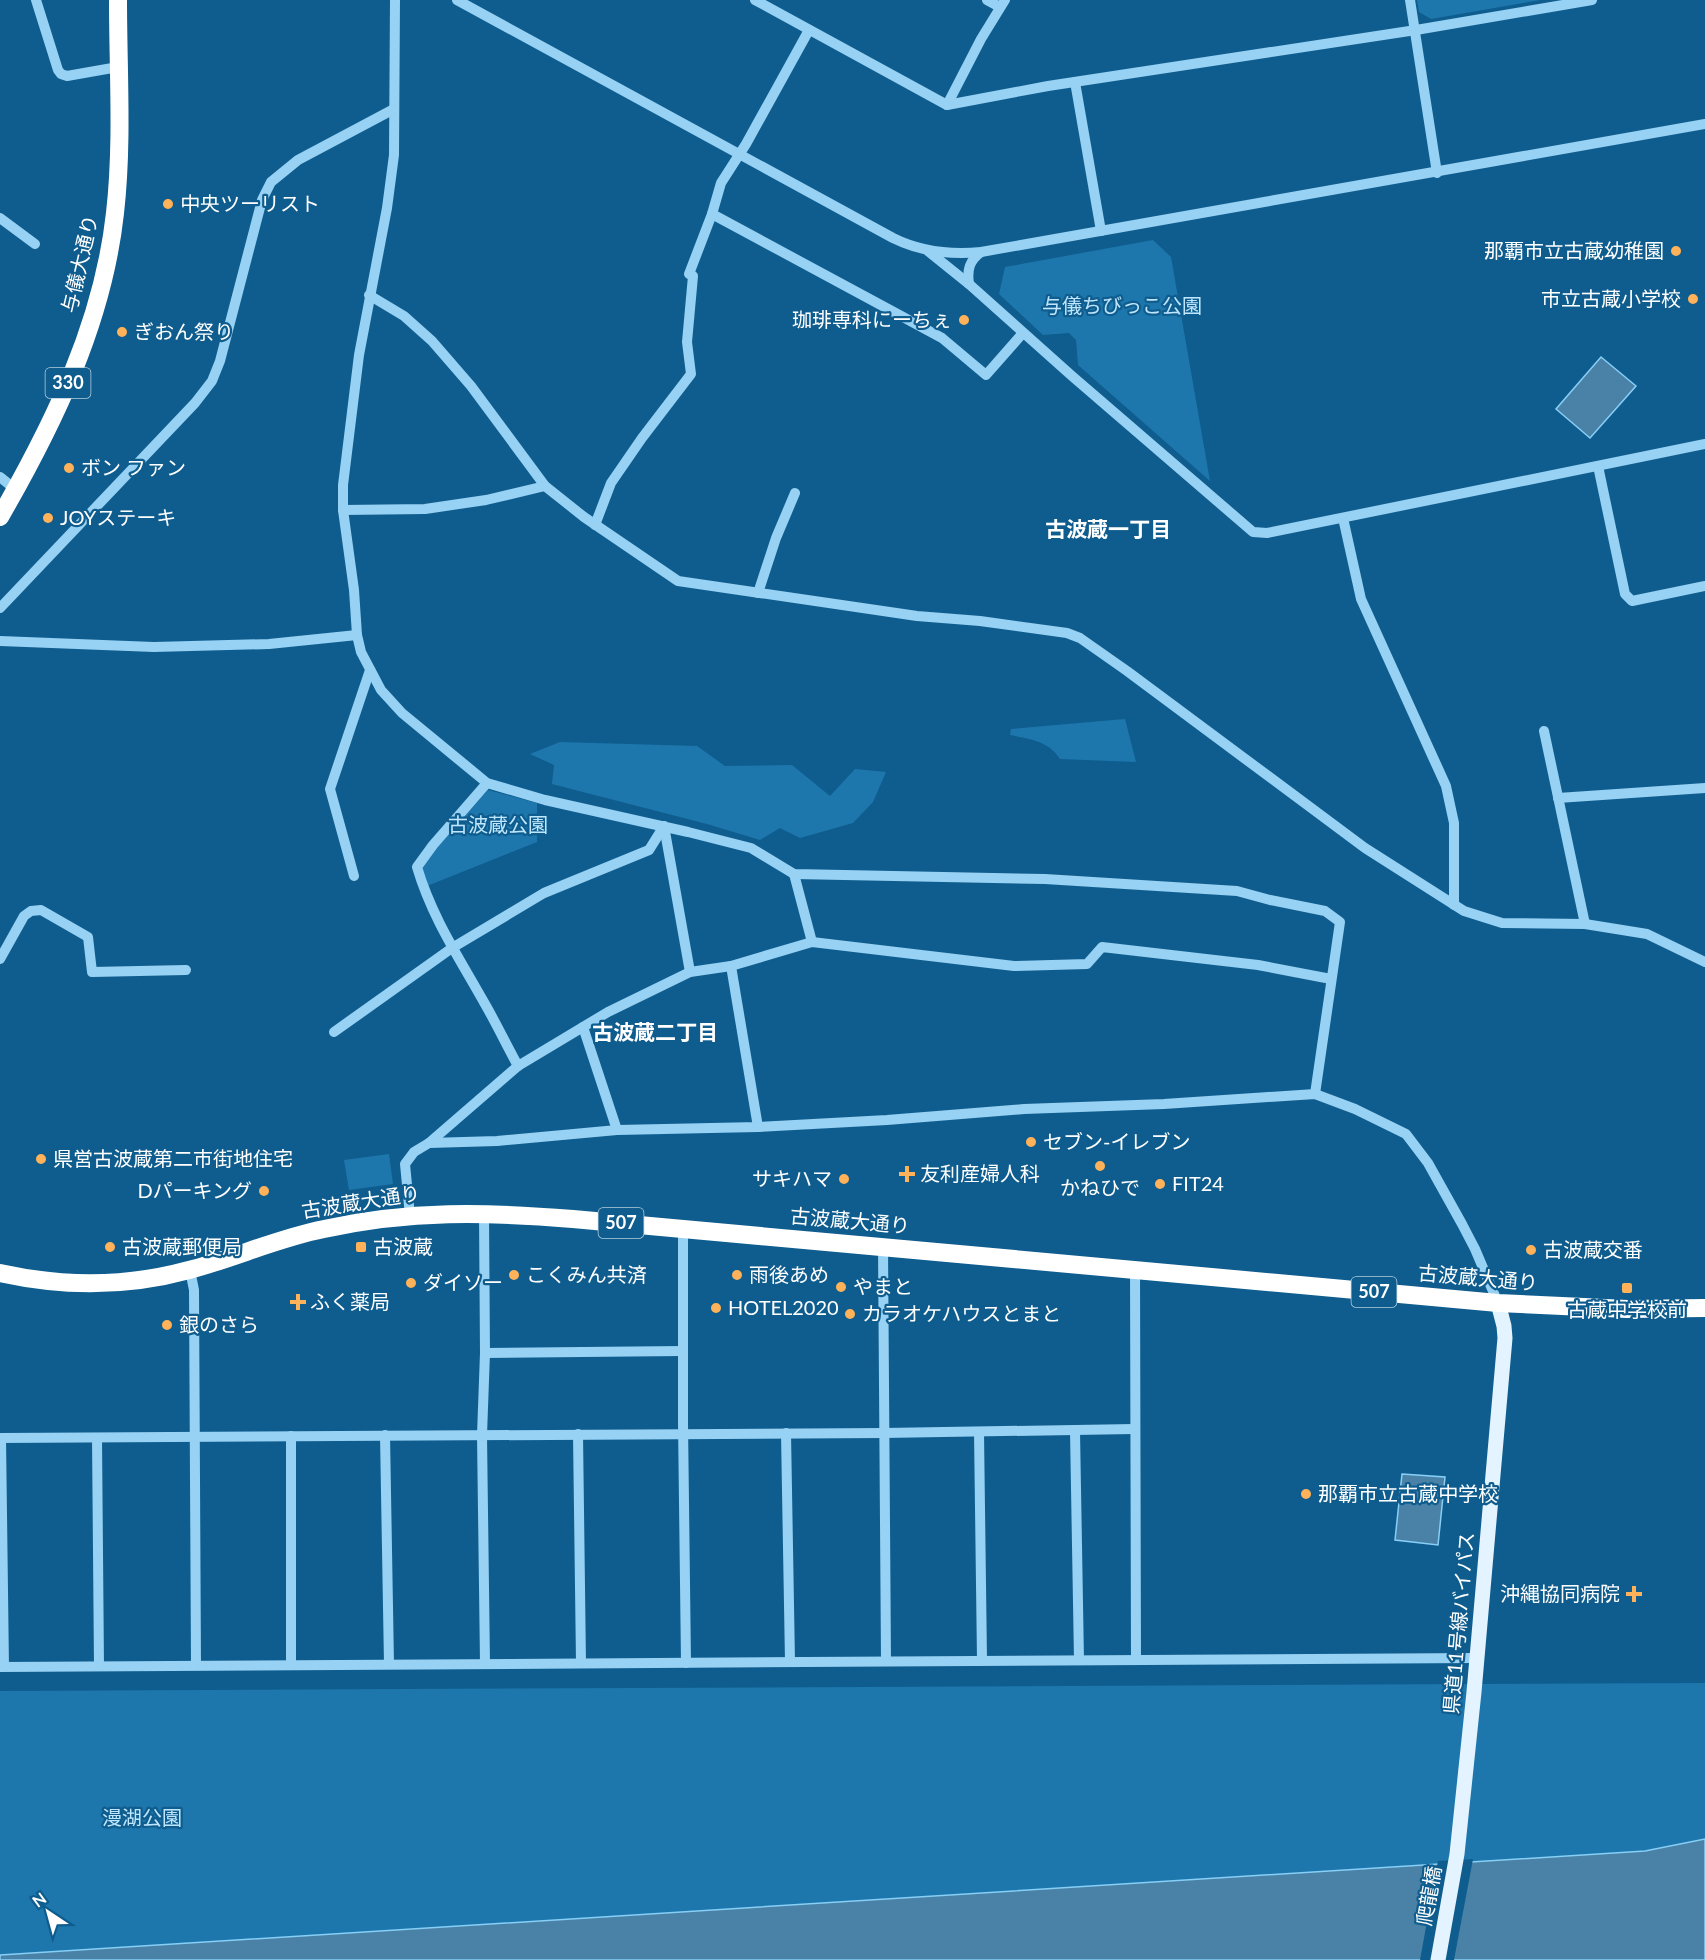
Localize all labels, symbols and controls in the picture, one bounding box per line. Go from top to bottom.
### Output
place label: 中央ツーリスト [180,191,320,215]
marker: 中央ツーリスト [161,197,175,211]
street label: 与儀大通り [56,212,102,315]
place label: 那覇市立古蔵幼稚園 [1484,238,1664,262]
marker: 那覇市立古蔵幼稚園 [1669,244,1683,258]
place label: 市立古蔵小学校 [1541,286,1681,310]
marker: 市立古蔵小学校 [1686,292,1700,306]
park label: 与儀ちびっこ公園 [1042,293,1202,317]
place label: 珈琲専科にーちぇ [792,307,952,331]
marker: 珈琲専科にーちぇ [957,313,971,327]
place label: ぎおん祭り [134,319,234,343]
marker: ぎおん祭り [115,325,129,339]
road number: 330 [46,368,90,398]
place label: ボン ファン [81,455,186,479]
marker: ボン ファン [62,461,76,475]
place label: JOYステーキ [60,505,176,529]
marker: JOYステーキ [41,511,55,525]
district label: 古波蔵一丁目 [1045,516,1171,541]
park label: 古波蔵公園 [448,812,548,836]
district label: 古波蔵二丁目 [592,1019,718,1044]
place label: セブン-イレブン [1043,1129,1190,1153]
marker: セブン-イレブン [1024,1135,1038,1149]
place label: 県営古波蔵第二市街地住宅 [53,1146,293,1170]
marker: 県営古波蔵第二市街地住宅 [34,1152,48,1166]
marker: かねひで [1093,1159,1107,1173]
place label: 友利産婦人科 [920,1161,1040,1185]
marker: 友利産婦人科 [898,1165,916,1183]
place label: サキハマ [752,1166,832,1190]
place label: FIT24 [1172,1171,1224,1195]
marker: サキハマ [837,1172,851,1186]
place label: かねひで [1060,1175,1140,1199]
marker: FIT24 [1153,1177,1167,1191]
place label: Dパーキング [137,1178,252,1202]
street label: 古波蔵大通り [300,1180,422,1222]
marker: Dパーキング [257,1184,271,1198]
street label: 古波蔵大通り [789,1203,911,1237]
road number: 507 [598,1208,644,1238]
place label: 古波蔵郵便局 [122,1234,242,1258]
place label: 古波蔵 [373,1234,433,1258]
place label: 古波蔵交番 [1543,1237,1643,1261]
marker: 古波蔵郵便局 [103,1240,117,1254]
marker: 古波蔵 [354,1240,368,1254]
marker: 古波蔵交番 [1524,1243,1538,1257]
street label: 古波蔵大通り [1417,1260,1539,1294]
place label: こくみん共済 [526,1262,647,1286]
place label: 雨後あめ [749,1262,829,1286]
marker: こくみん共済 [507,1268,521,1282]
marker: 雨後あめ [730,1268,744,1282]
place label: ダイソー [423,1270,503,1294]
place label: やまと [853,1274,913,1298]
marker: ダイソー [404,1276,418,1290]
road number: 507 [1352,1277,1396,1307]
marker: やまと [834,1280,848,1294]
marker: 古蔵中学校前 [1620,1281,1634,1295]
place label: ふく薬局 [310,1289,390,1313]
marker: ふく薬局 [291,1295,305,1309]
place label: HOTEL2020 [728,1295,839,1319]
place label: 古蔵中学校前 [1567,1297,1687,1321]
marker: HOTEL2020 [709,1301,723,1315]
place label: カラオケハウスとまと [862,1301,1061,1325]
marker: カラオケハウスとまと [843,1307,857,1321]
place label: 銀のさら [179,1312,259,1336]
marker: 銀のさら [160,1318,174,1332]
place label: 那覇市立古蔵中学校 [1318,1481,1498,1505]
marker: 那覇市立古蔵中学校 [1299,1487,1313,1501]
street label: 県道11号線バイパス [1438,1531,1478,1715]
place label: 沖縄協同病院 [1500,1581,1620,1605]
marker: 沖縄協同病院 [1625,1585,1643,1603]
park label: 漫湖公園 [102,1805,182,1829]
street label: 爬龍橋 [1411,1864,1445,1927]
north arrow [18,1882,78,1942]
text: N [28,1888,49,1911]

